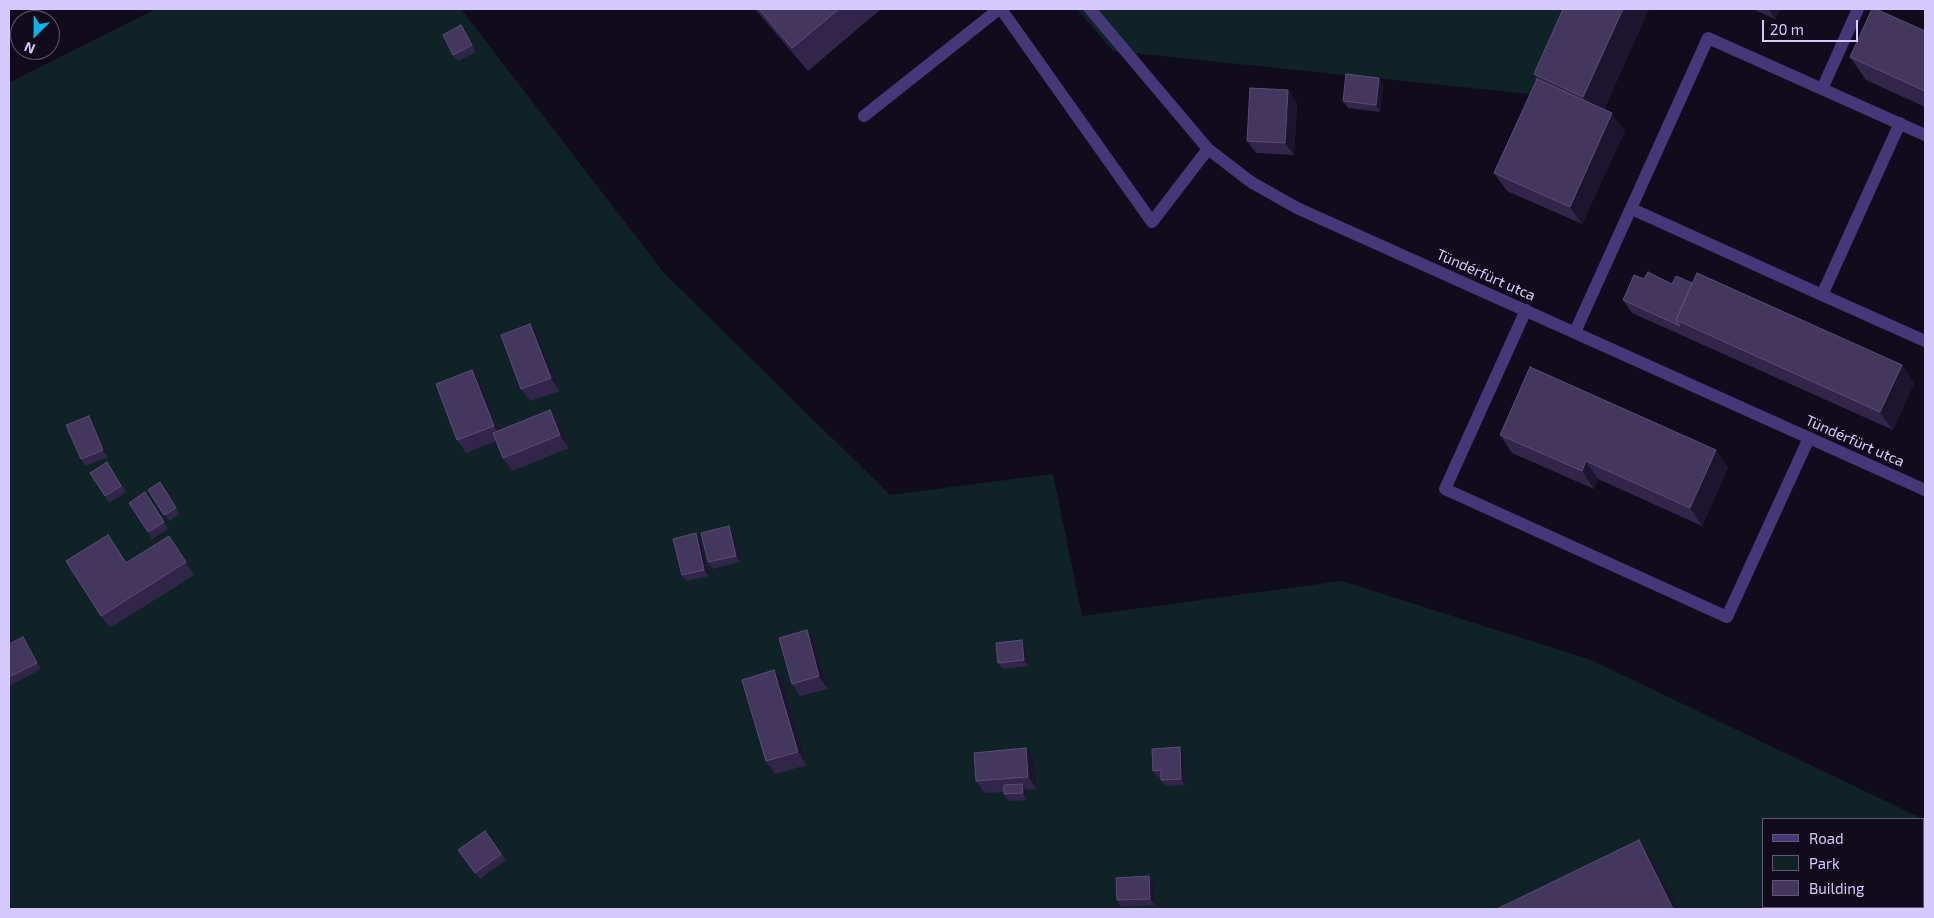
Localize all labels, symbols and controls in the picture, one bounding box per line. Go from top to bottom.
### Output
north arrow [10,10,60,60]
scale bar [1764,10,1860,42]
text: 20 m [1770,20,1804,38]
text: N [21,39,37,58]
street label: Tündérfürt utca [1434,245,1538,305]
street label: Tündérfürt utca [1803,411,1907,471]
legend [1762,818,1924,908]
text: Road [1809,829,1844,847]
text: Park [1809,854,1840,872]
text: Building [1809,879,1864,897]

